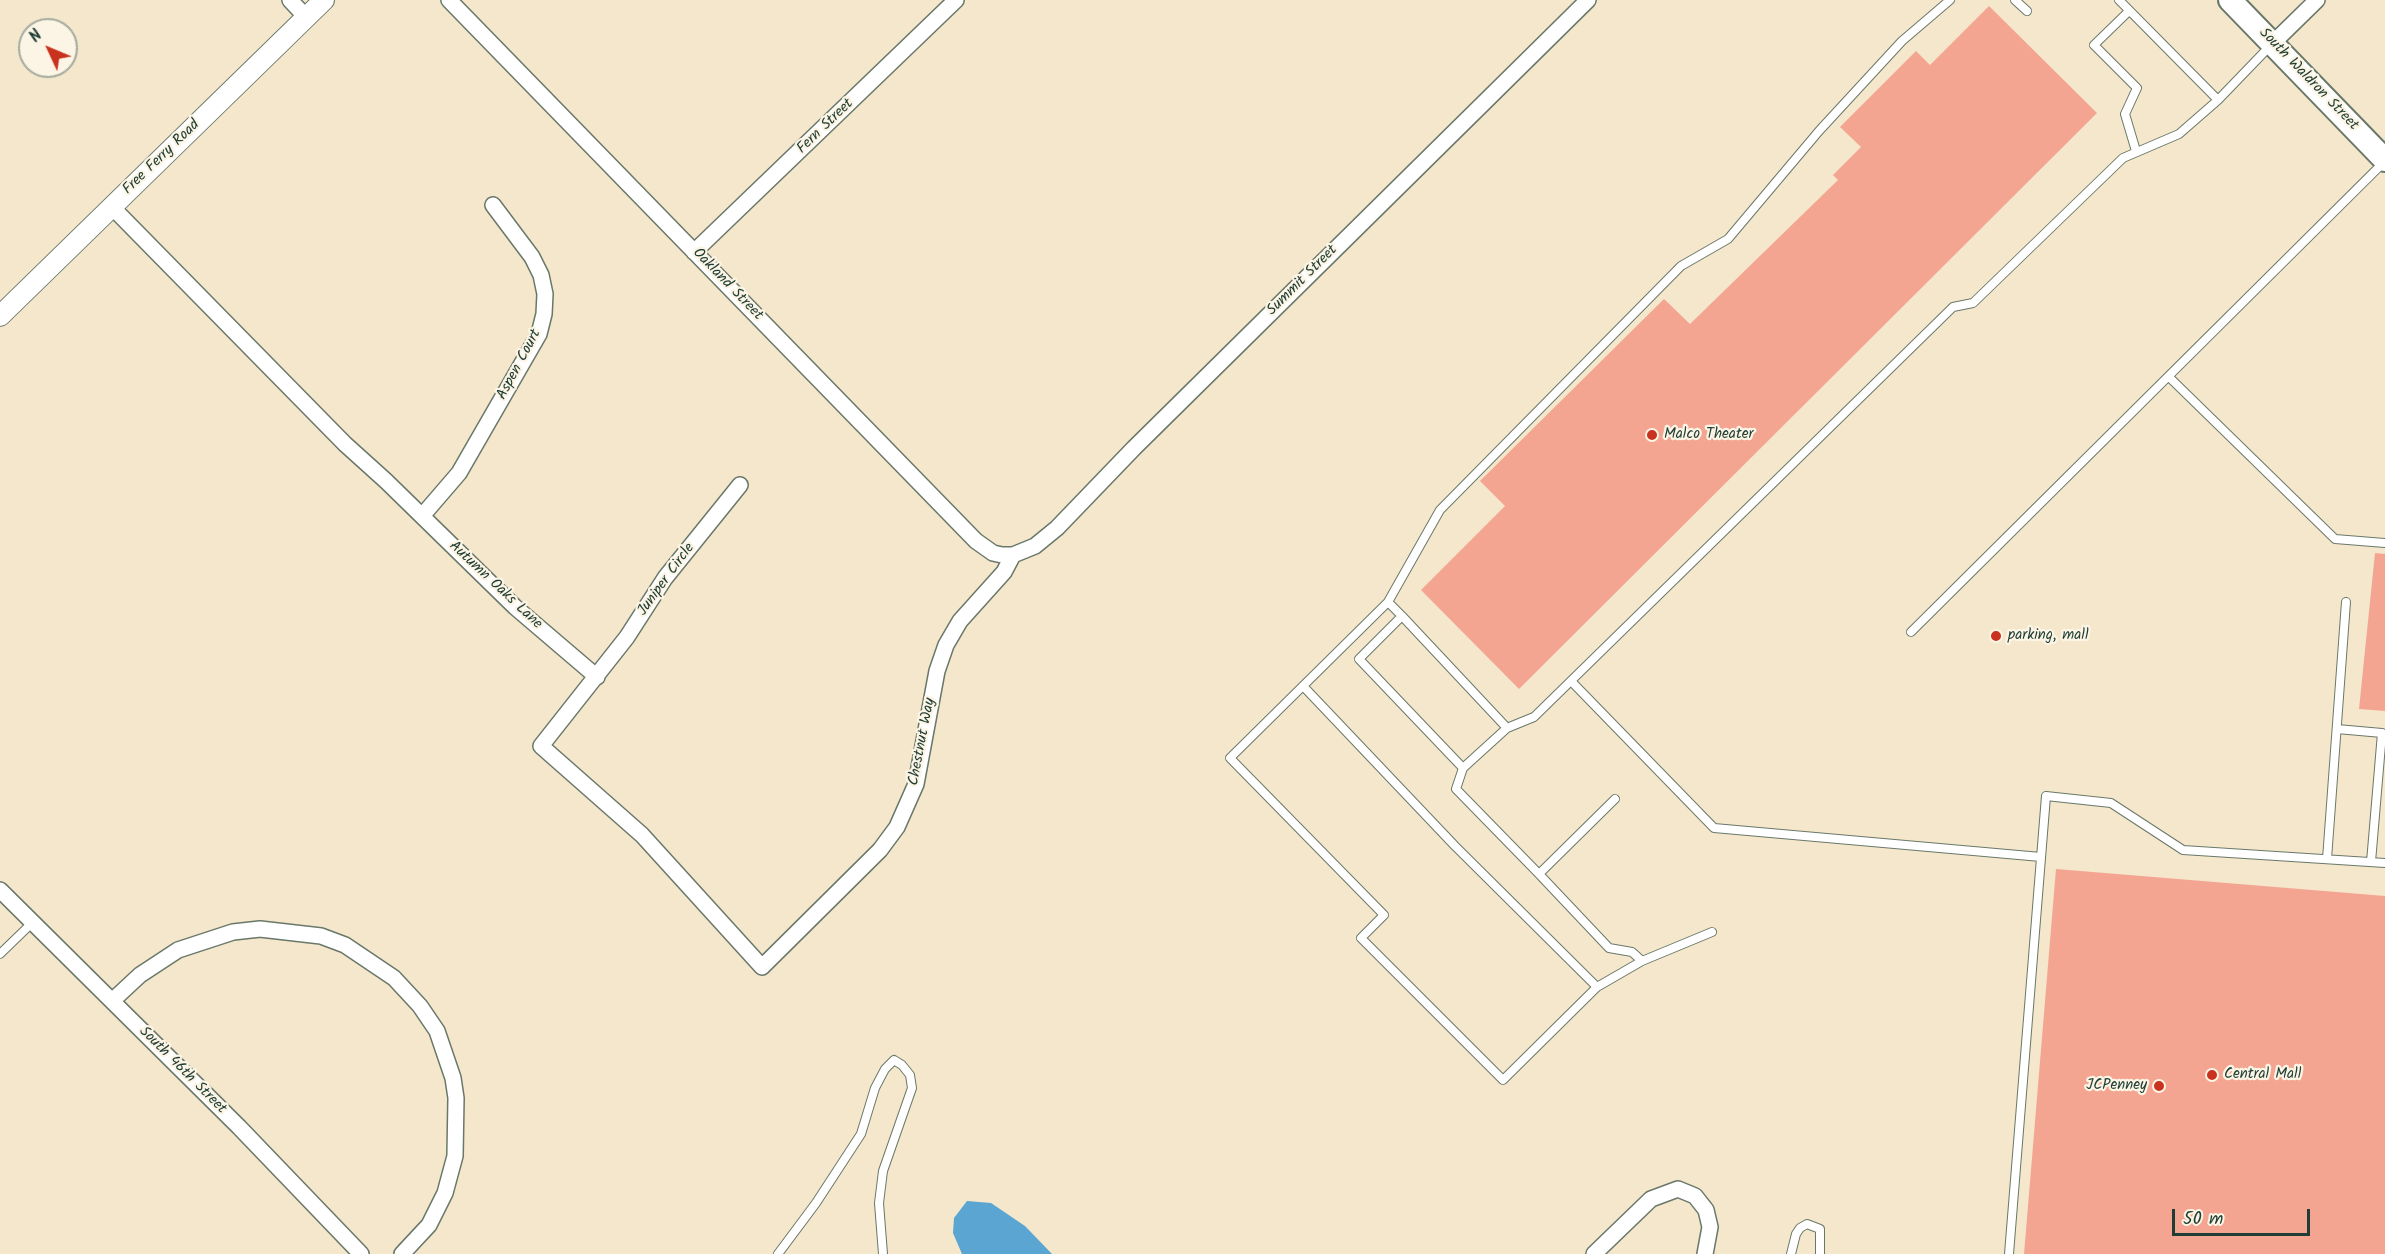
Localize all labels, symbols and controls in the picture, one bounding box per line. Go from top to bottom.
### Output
north arrow [18,18,78,78]
text: N [24,24,49,49]
street label: South Waldron Street [2254,25,2362,135]
street label: Fern Street [794,96,858,158]
street label: Free Ferry Road [120,117,204,199]
street label: Summit Street [1264,242,1342,320]
street label: Oakland Street [688,245,766,325]
street label: Aspen Court [494,327,546,403]
place label: Malco Theater [1664,426,1753,444]
marker: Malco Theater [1645,428,1659,442]
street label: Autumn Oaks Lane [445,538,545,634]
street label: Juniper Circle [635,540,699,620]
place label: parking, mall [2008,627,2089,645]
marker: parking, mall [1989,629,2003,643]
street label: Chestnut Way [906,697,940,787]
street label: South 46th Street [135,1024,229,1118]
place label: Central Mall [2224,1066,2301,1084]
marker: Central Mall [2205,1068,2219,1082]
place label: JCPenney [2086,1077,2147,1095]
marker: JCPenney [2152,1079,2166,1093]
scale bar [2175,1197,2313,1235]
text: 50 m [2183,1205,2223,1234]

